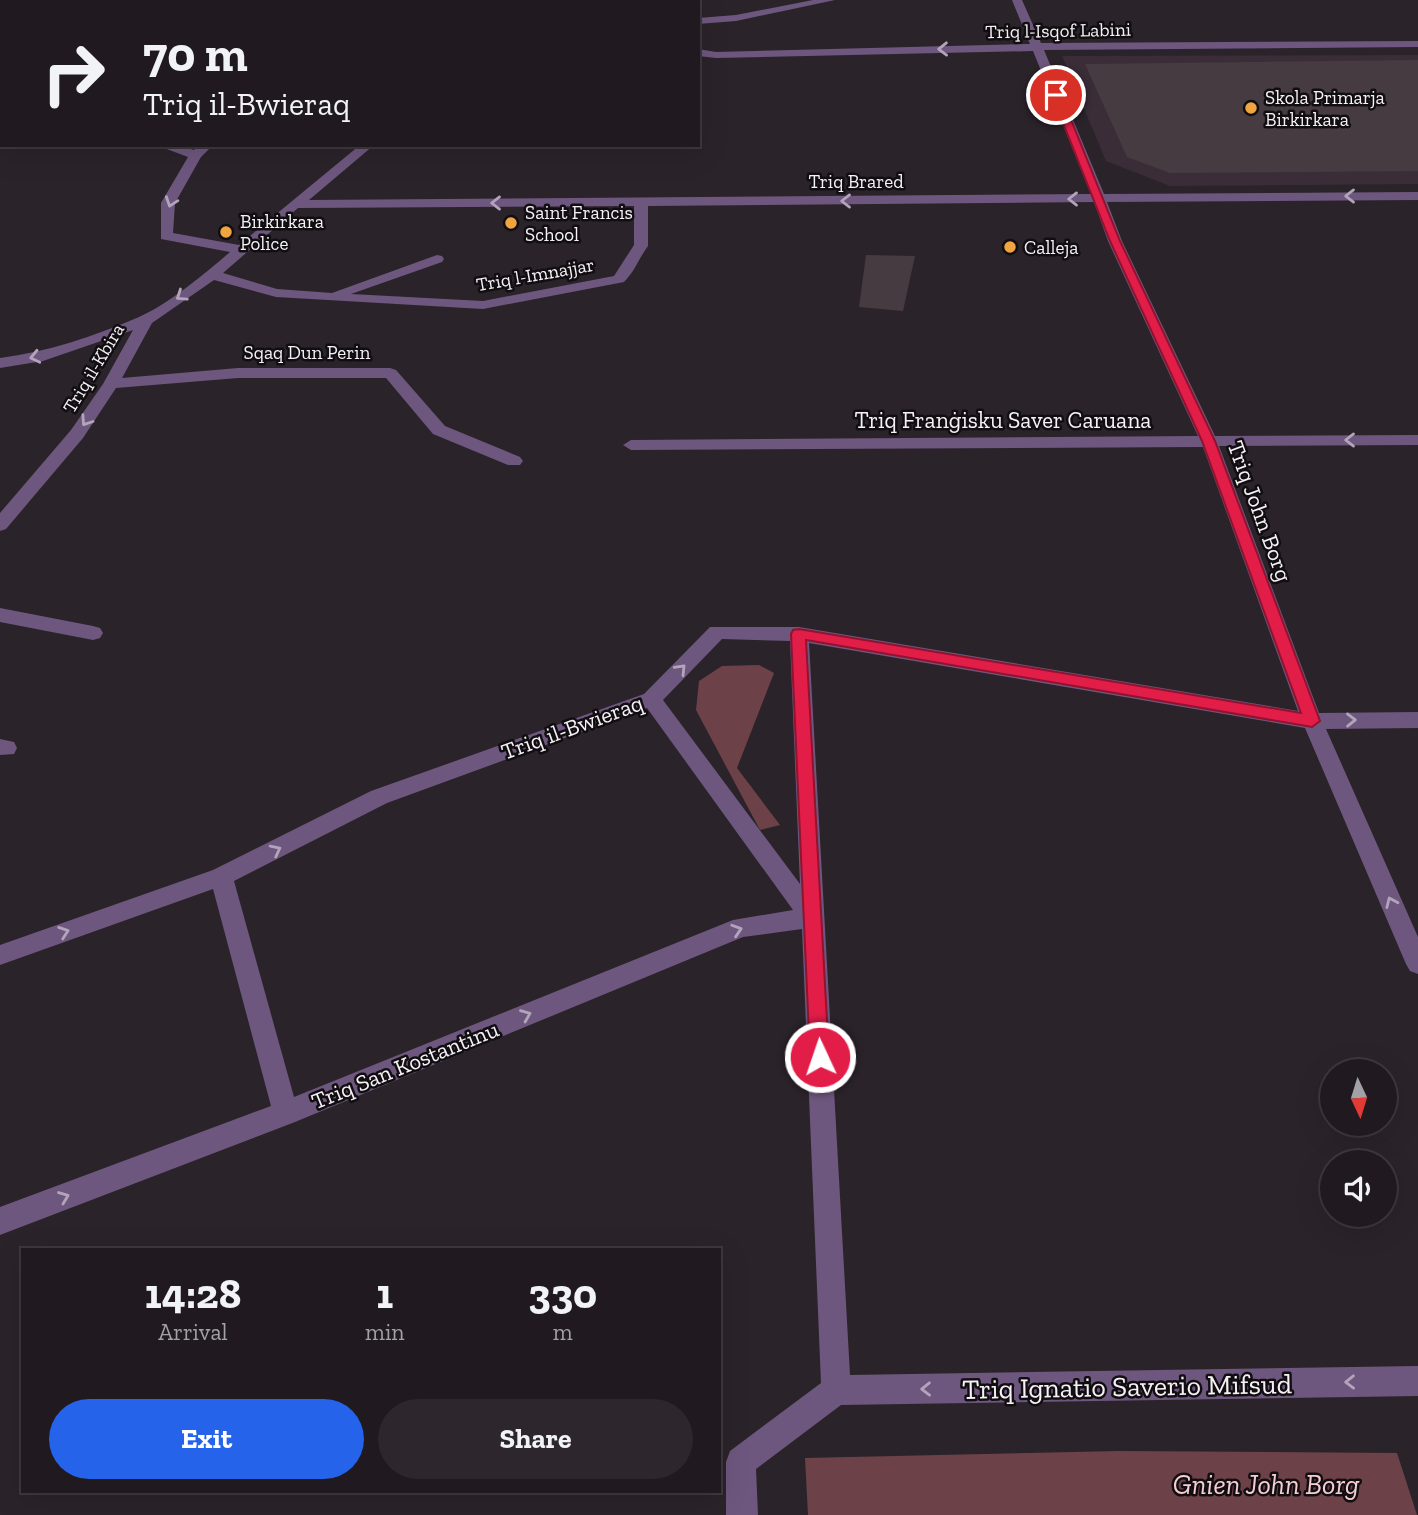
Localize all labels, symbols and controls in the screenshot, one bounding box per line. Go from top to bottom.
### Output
street label: Triq l-Isqof Labini [985,18,1131,43]
text: 70 m [143,25,248,84]
icon: right [28,28,119,119]
one-way arrow [937,41,948,57]
pin [1026,65,1086,125]
icon: arrive [1037,76,1075,114]
text: Triq il-Bwieraq [143,85,350,123]
place label: Skola Primarja Birkirkara [1265,86,1385,131]
marker: Skola Primarja Birkirkara [1243,100,1259,116]
street label: Triq Brared [808,170,904,193]
one-way arrow [1344,188,1355,204]
one-way arrow [1068,191,1078,207]
one-way arrow [840,193,851,209]
one-way arrow [490,195,501,210]
one-way arrow [165,196,179,208]
place label: Saint Francis School [525,201,633,246]
place label: Birkirkara Police [240,210,324,255]
marker: Saint Francis School [503,215,519,231]
marker: Birkirkara Police [218,224,234,240]
place label: Calleja [1024,236,1078,259]
marker: Calleja [1002,239,1018,255]
street label: Triq l-Imnajjar [474,253,596,296]
one-way arrow [176,288,189,301]
street label: Triq il-Kbira [58,319,129,417]
street label: Sqaq Dun Perin [244,341,370,364]
one-way arrow [29,349,41,364]
street label: Triq Franġisku Saver Caruana [855,406,1151,434]
one-way arrow [82,413,94,426]
one-way arrow [1344,432,1355,448]
street label: Triq John Borg [1222,437,1299,586]
one-way arrow [673,664,686,677]
street label: Triq il-Bwieraq [497,688,647,766]
one-way arrow [1346,713,1357,728]
one-way arrow [269,844,281,858]
one-way arrow [1385,896,1399,909]
one-way arrow [731,924,743,938]
one-way arrow [58,927,70,941]
one-way arrow [520,1010,532,1024]
street label: Triq San Kostantinu [307,1015,503,1115]
position arrow [783,1020,857,1094]
north arrow [1320,1059,1396,1136]
map controls [1320,1059,1397,1227]
button: sound [1320,1150,1397,1227]
one-way arrow [57,1191,69,1205]
text: 14:28 [145,1268,241,1319]
text: 1 [376,1268,393,1319]
text: 330 [528,1268,597,1319]
text: Arrival [158,1318,228,1346]
text: min [365,1318,405,1346]
text: m [553,1318,573,1346]
street label: Triq Ignatio Saverio Mifsud [962,1367,1292,1406]
one-way arrow [1344,1374,1355,1390]
one-way arrow [921,1381,931,1397]
button: Exit [49,1399,364,1479]
button: Share [378,1399,693,1479]
park label: Gnien John Borg [1173,1468,1360,1501]

